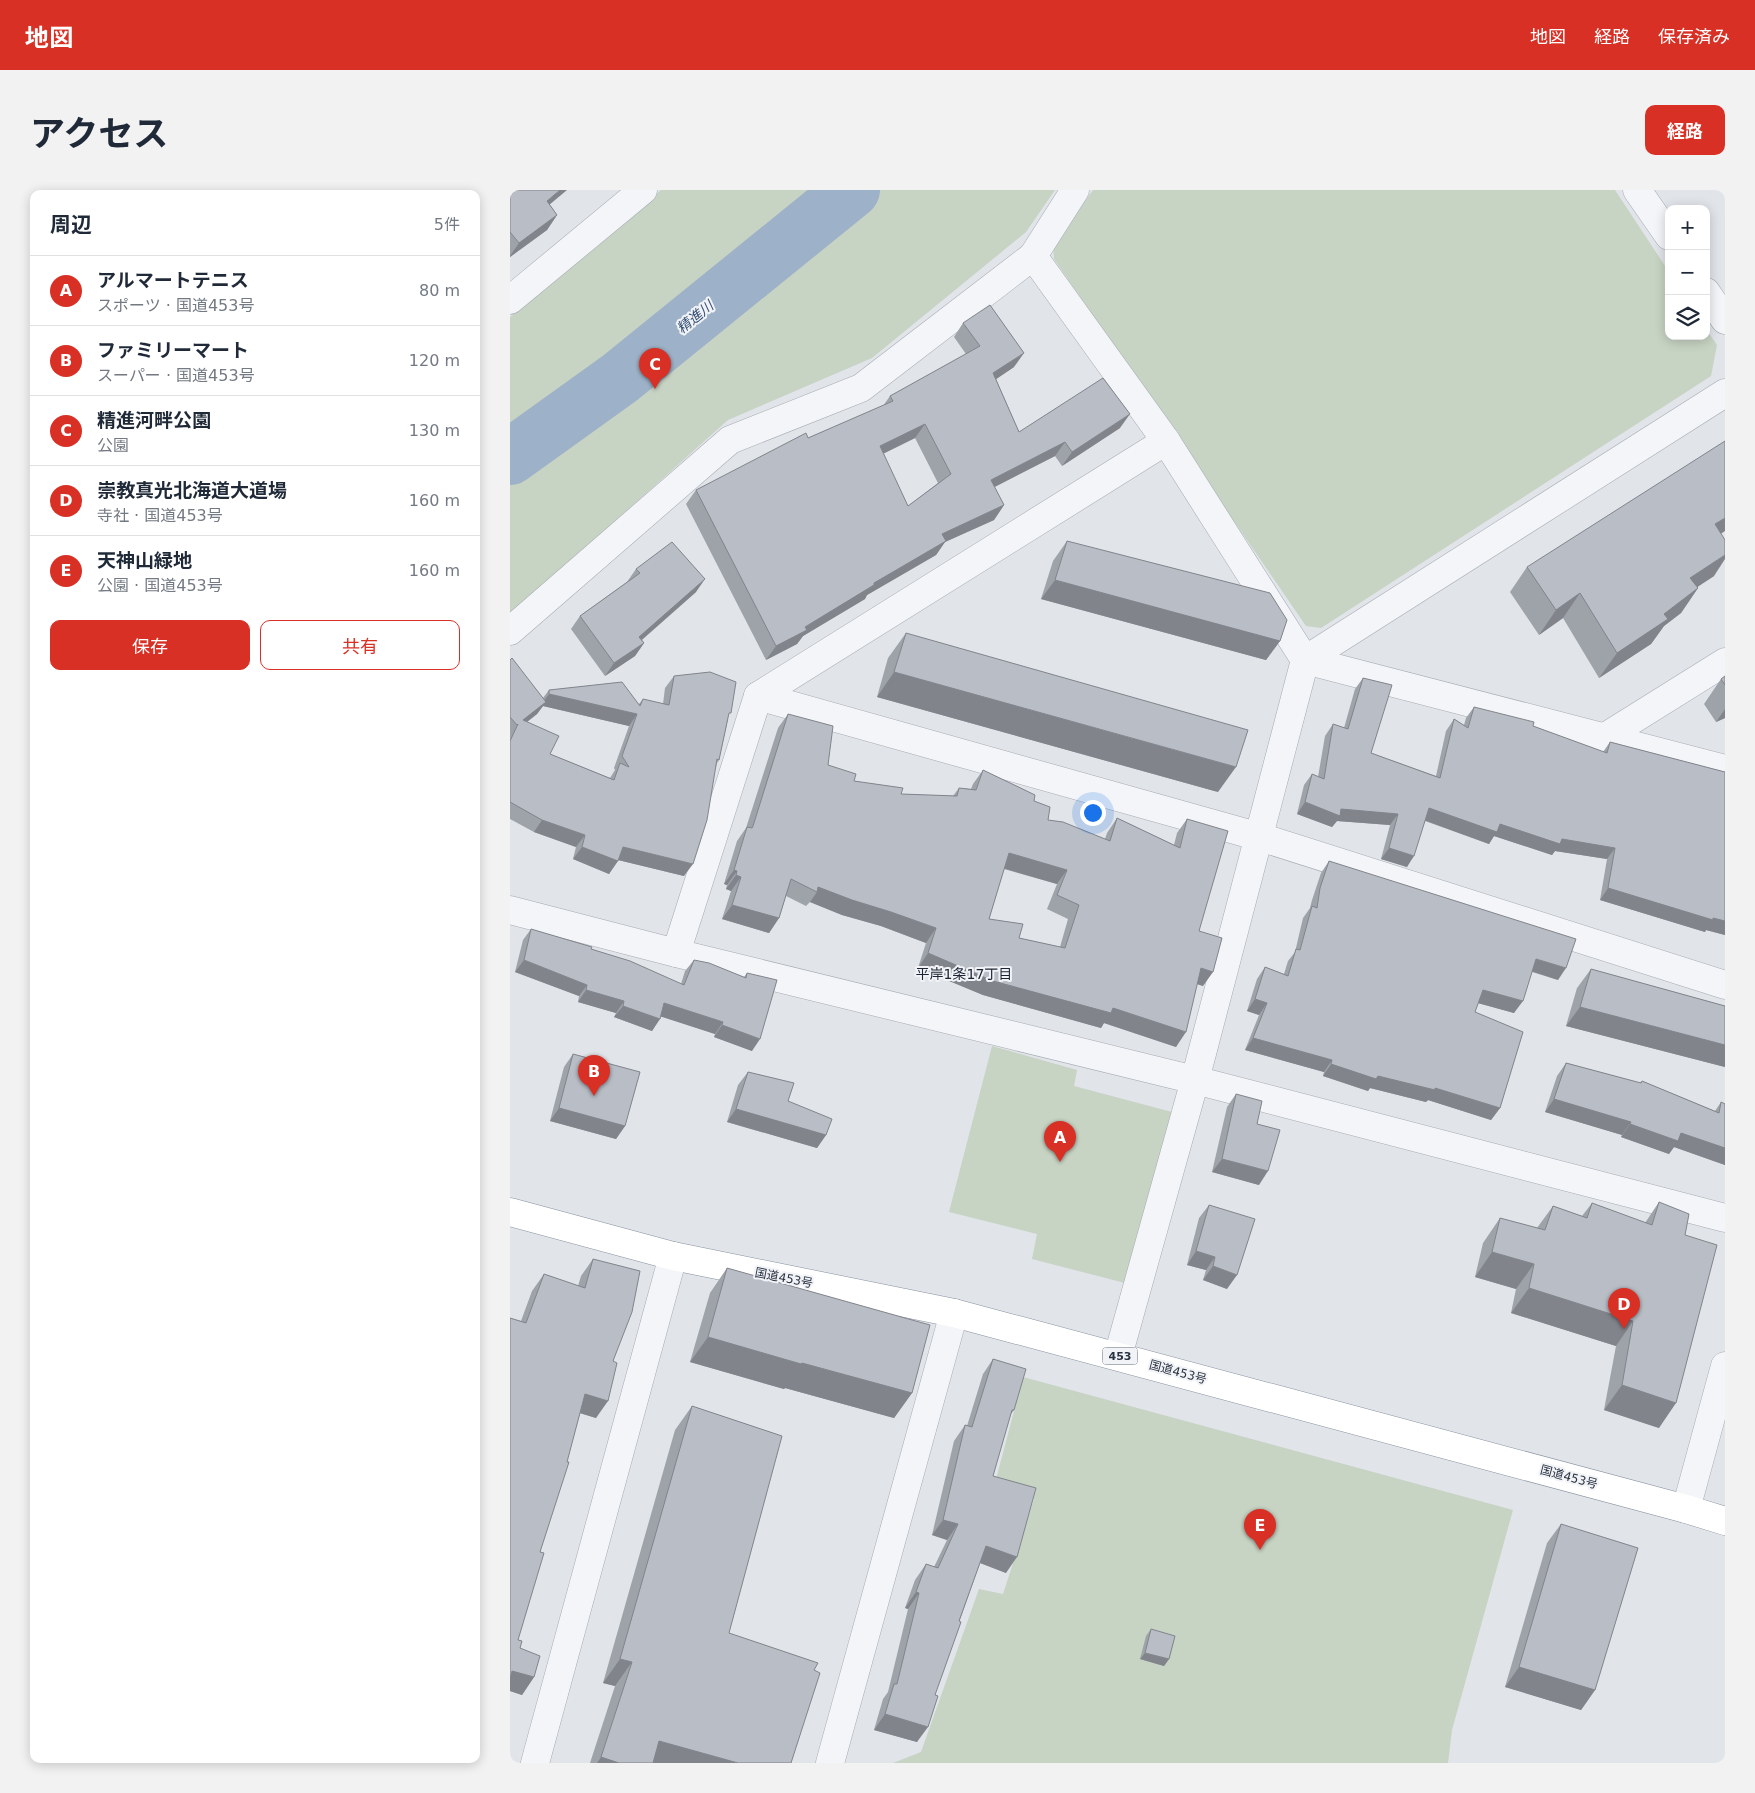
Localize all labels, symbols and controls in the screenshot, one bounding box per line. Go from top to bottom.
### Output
text: 地図 [25,24,73,52]
text: 地図 [1530,26,1566,47]
text: 経路 [1594,26,1630,47]
text: 保存済み [1658,26,1730,47]
button: 経路 [1645,105,1725,155]
text: アクセス [30,114,168,154]
map controls [1665,205,1710,340]
button: + [1665,205,1710,250]
text: 周辺 [50,213,92,237]
text: 5件 [434,215,460,234]
button: − [1665,250,1710,295]
text: アルマートテニス [97,269,249,291]
text: A [60,281,72,300]
text: 80 m [419,281,460,300]
button: layers [1665,295,1710,340]
text: スポーツ · 国道453号 [97,296,254,315]
water label: 精進川 [674,296,718,336]
text: ファミリーマート [97,339,249,361]
pin: C [639,348,671,389]
text: B [60,351,72,370]
text: 120 m [409,351,460,370]
text: スーパー · 国道453号 [97,366,255,385]
text: 精進河畔公園 [97,409,211,431]
text: C [60,421,72,440]
text: 130 m [409,421,460,440]
text: 公園 [97,436,129,455]
text: 崇教真光北海道大道場 [97,479,287,501]
text: D [59,491,73,510]
text: 160 m [409,491,460,510]
text: 寺社 · 国道453号 [97,506,223,525]
text: 天神山緑地 [97,549,192,571]
text: E [61,561,71,580]
text: 160 m [409,561,460,580]
text: 公園 · 国道453号 [97,576,223,595]
button: 保存 [50,620,250,670]
button: 共有 [260,620,460,670]
your location [1080,800,1106,826]
district label: 平岸1条17丁目 [916,966,1012,982]
pin: B [578,1055,610,1096]
pin: A [1044,1121,1076,1162]
street label: 国道453号 [754,1266,814,1290]
pin: D [1608,1288,1640,1329]
road number: 453 [1102,1348,1138,1364]
street label: 国道453号 [1148,1358,1208,1386]
street label: 国道453号 [1539,1463,1599,1491]
pin: E [1244,1509,1276,1550]

